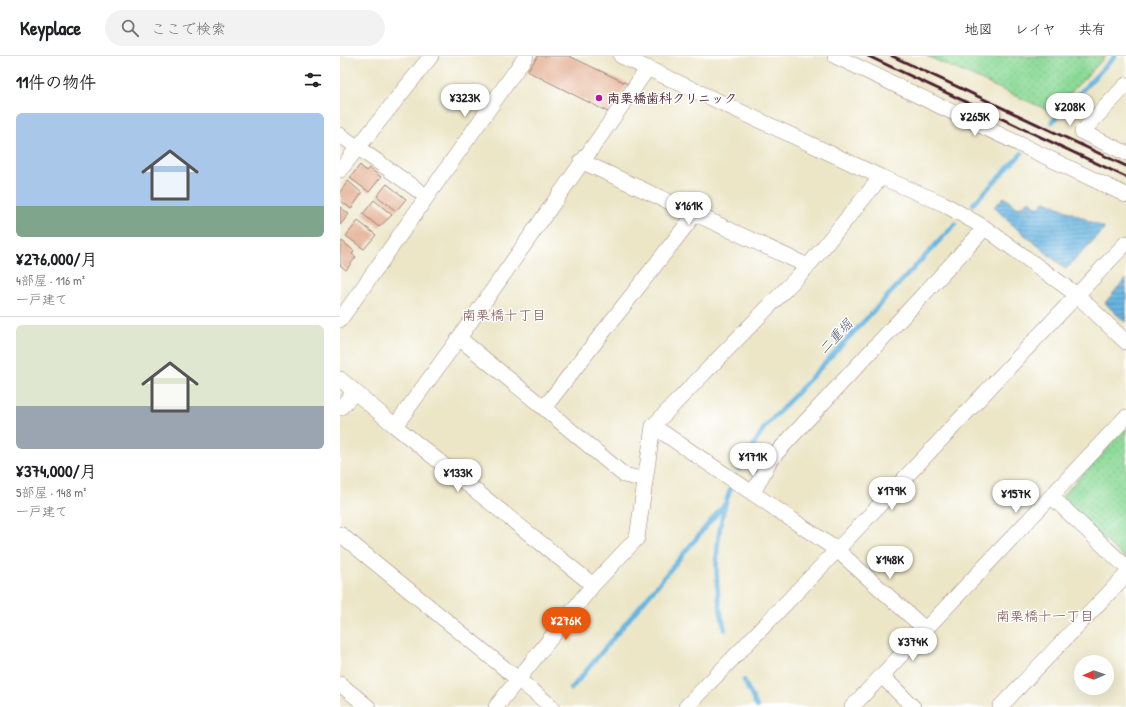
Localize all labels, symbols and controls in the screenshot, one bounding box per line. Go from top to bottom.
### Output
search box [105,10,385,46]
text: Keyplace [20,15,81,41]
icon: search [119,17,141,39]
text: ここで検索 [151,18,226,39]
text: 地図 [965,19,993,38]
text: レイヤ [1015,19,1056,38]
text: 共有 [1078,19,1106,38]
icon: filters [302,69,324,91]
text: 11件の物件 [16,70,96,93]
pin: ¥323K [437,84,493,118]
text: ¥323K [450,88,480,106]
place label: 南栗橋歯科クリニック [607,89,737,107]
marker: 南栗橋歯科クリニック [594,93,604,103]
pin: ¥208K [1042,93,1098,127]
text: ¥208K [1055,97,1085,115]
pin: ¥265K [947,103,1003,137]
text: ¥265K [960,107,990,125]
icon: home [134,139,206,211]
pin: ¥161K [661,192,717,226]
text: ¥161K [675,196,703,214]
text: ¥276,000/月 [16,247,98,270]
text: 4部屋 · 116 m² [16,271,85,289]
text: 一戸建て [16,290,68,308]
district label: 南栗橋十丁目 [462,305,546,324]
water label: 二重堀 [814,313,857,358]
icon: home [134,351,206,423]
pin: ¥171K [725,443,781,477]
text: ¥171K [739,447,767,465]
text: ¥374,000/月 [16,459,97,482]
pin: ¥133K [430,459,486,493]
text: ¥133K [443,463,473,481]
pin: ¥179K [864,477,920,511]
pin: ¥157K [988,480,1044,514]
text: ¥179K [878,481,906,499]
text: 5部屋 · 148 m² [16,483,86,501]
text: ¥157K [1001,484,1031,502]
text: 一戸建て [16,502,68,520]
pin: ¥148K [862,546,918,580]
text: ¥148K [876,550,904,568]
district label: 南栗橋十一丁目 [996,606,1094,625]
pin: ¥276K [538,607,594,641]
text: ¥276K [551,611,581,629]
pin: ¥374K [885,628,941,662]
text: ¥374K [898,632,928,650]
north arrow [1074,655,1114,695]
map controls [1074,655,1114,695]

